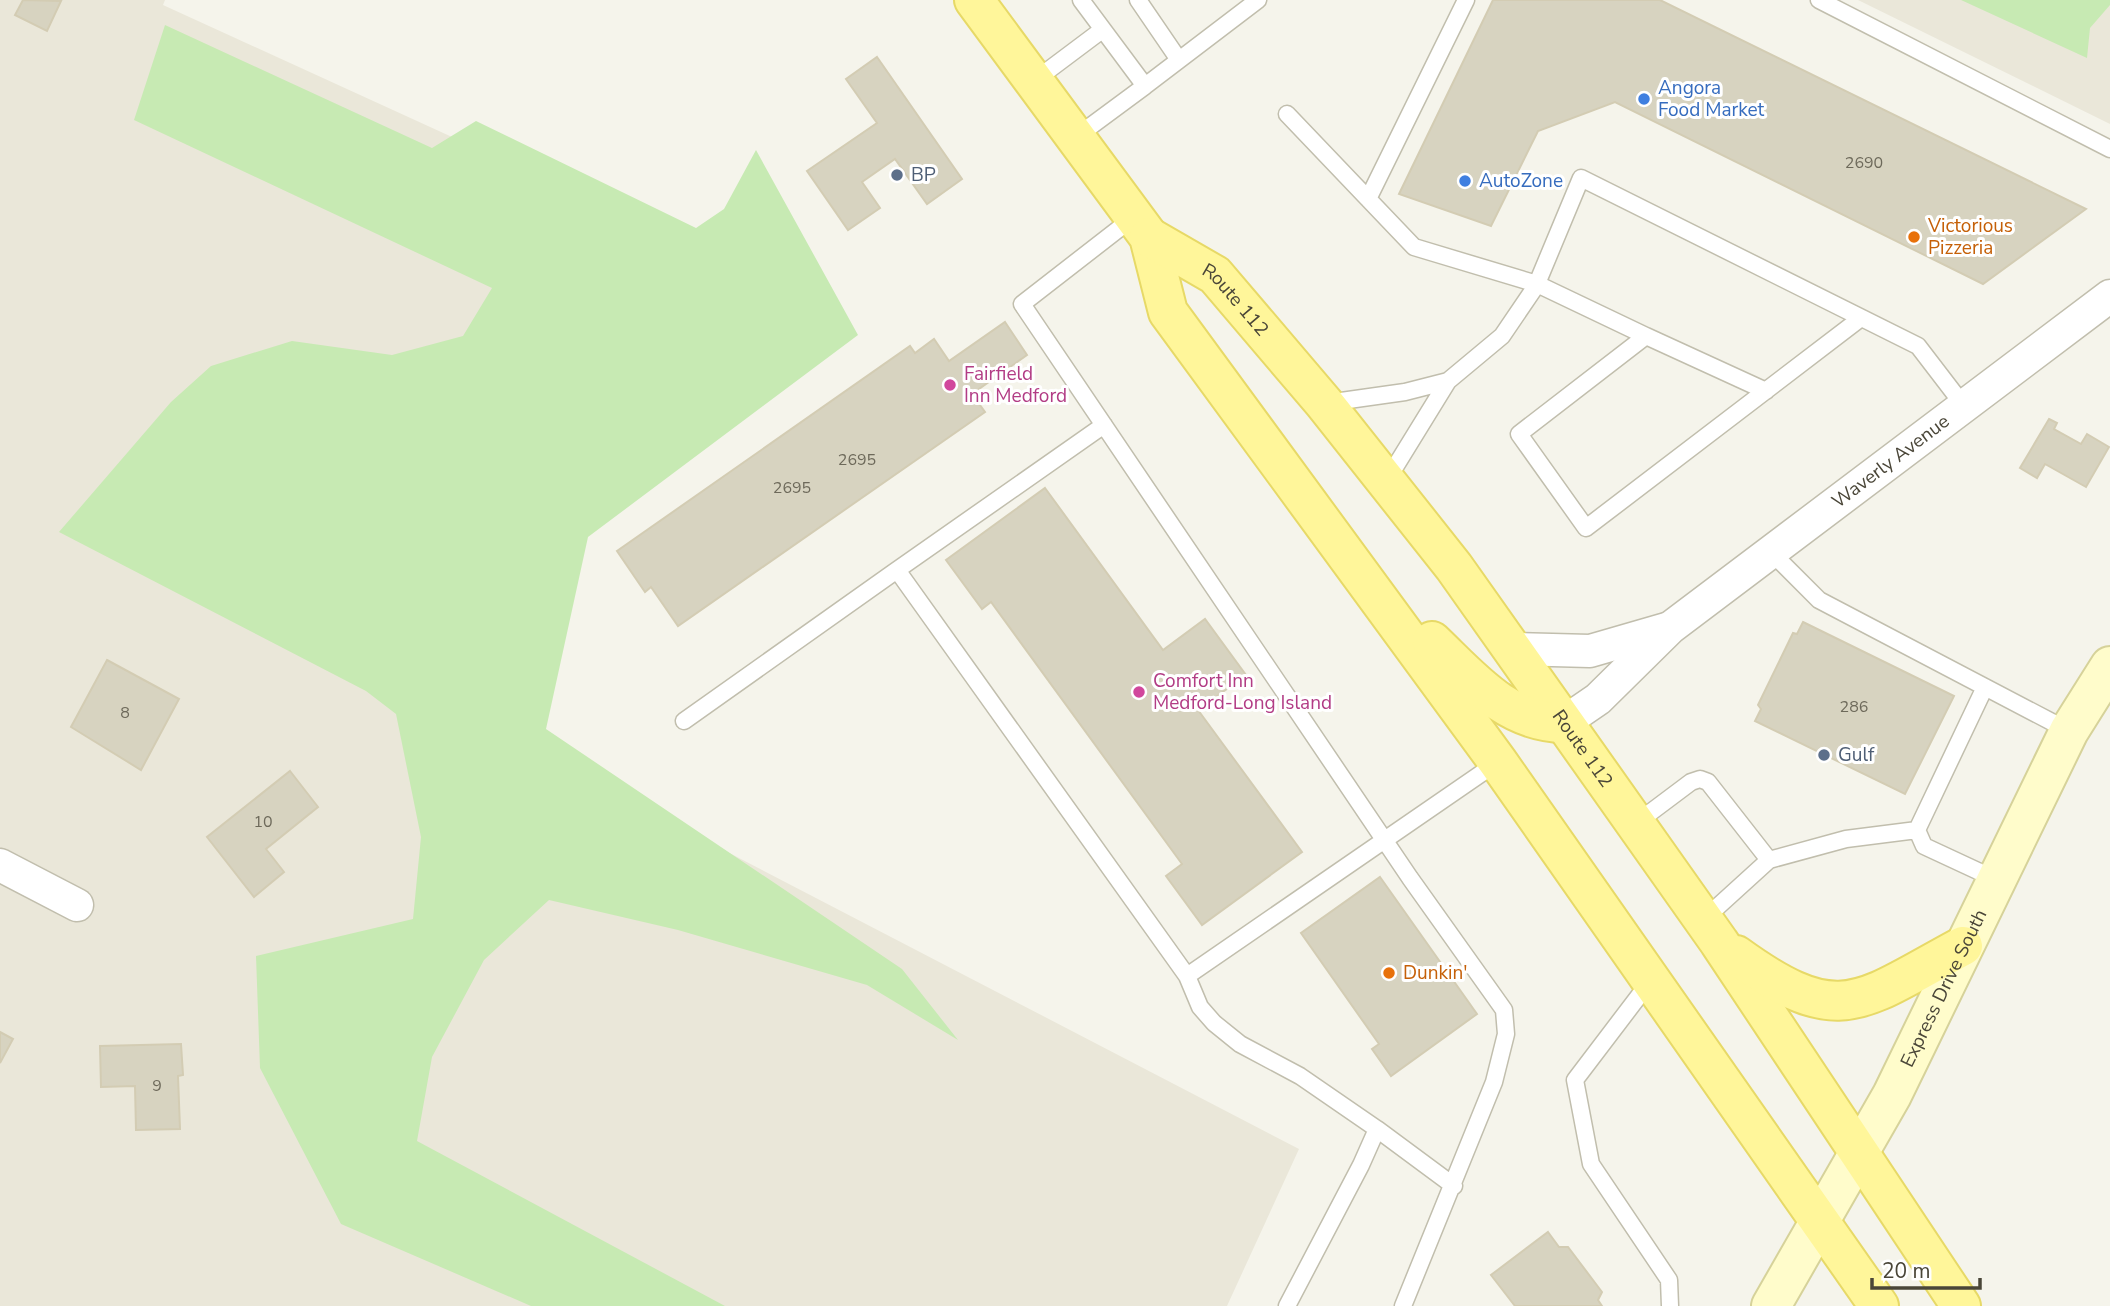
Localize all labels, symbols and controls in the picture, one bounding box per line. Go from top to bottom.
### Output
place label: Angora Food Market [1658,75,1765,123]
marker: Angora Food Market [1636,91,1652,107]
house number: 2690 [1845,152,1883,174]
place label: BP [911,162,936,188]
marker: BP [889,167,905,183]
place label: AutoZone [1479,168,1563,194]
marker: AutoZone [1457,173,1473,189]
place label: Victorious Pizzeria [1927,213,2013,261]
marker: Victorious Pizzeria [1906,229,1922,245]
street label: Route 112 [1197,257,1275,342]
place label: Fairfield Inn Medford [964,361,1067,409]
marker: Fairfield Inn Medford [942,377,958,393]
street label: Waverly Avenue [1826,409,1955,514]
house number: 2695 [838,449,876,471]
house number: 2695 [773,477,811,499]
place label: Comfort Inn Medford-Long Island [1153,668,1332,716]
marker: Comfort Inn Medford-Long Island [1131,684,1147,700]
house number: 286 [1840,696,1868,718]
house number: 8 [120,702,130,724]
street label: Route 112 [1546,705,1619,793]
place label: Gulf [1838,742,1875,768]
marker: Gulf [1816,747,1832,763]
house number: 10 [253,811,273,833]
street label: Express Drive South [1895,905,1993,1071]
place label: Dunkin' [1403,960,1467,986]
marker: Dunkin' [1381,965,1397,981]
house number: 9 [152,1075,162,1097]
scale bar [1872,1246,1980,1290]
text: 20 m [1882,1257,1931,1285]

